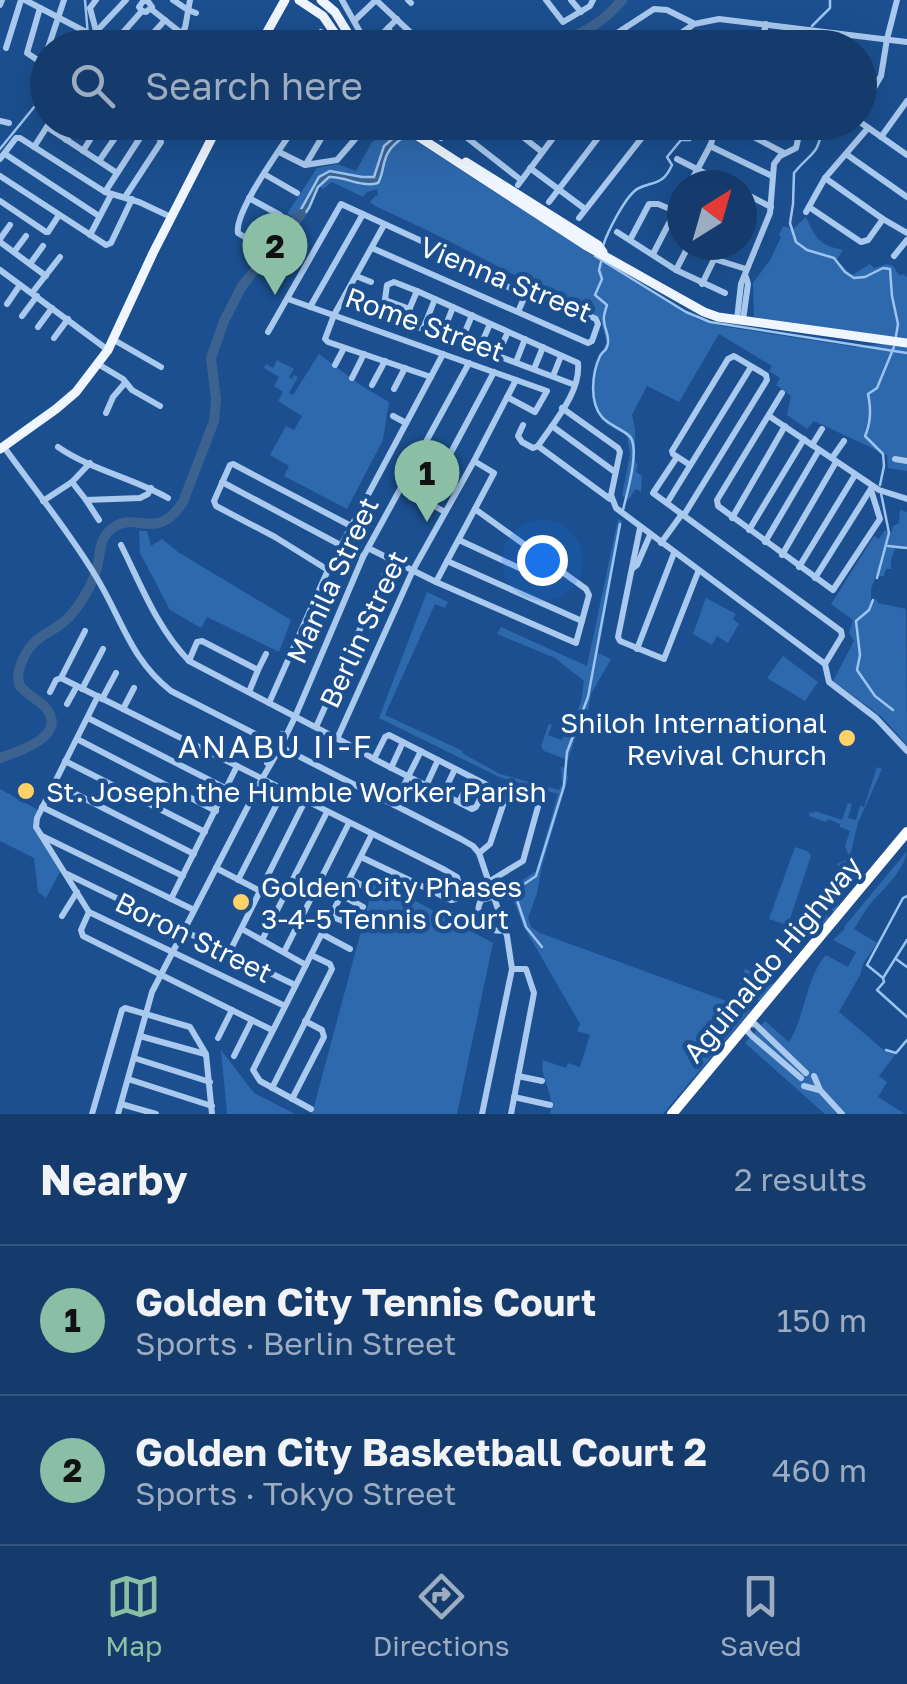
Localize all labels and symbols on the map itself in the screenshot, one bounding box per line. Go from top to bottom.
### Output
north arrow [667,170,757,260]
pin: 2 [242,212,308,295]
street label: Vienna Street [415,229,597,329]
street label: Rome Street [341,280,509,368]
pin: 1 [394,440,460,522]
street label: Manila Street [279,492,385,668]
your location [517,535,568,586]
street label: Berlin Street [312,545,414,713]
place label: Shiloh International Revival Church [560,706,827,771]
district label: ANABU II-F [178,727,374,765]
marker: Shiloh International Revival Church [836,727,858,749]
place label: St. Joseph the Humble Worker Parish [46,775,547,808]
marker: St. Joseph the Humble Worker Parish [15,780,37,802]
street label: Aguinaldo Highway [676,849,868,1069]
place label: Golden City Phases 3-4-5 Tennis Court [261,870,522,935]
street label: Boron Street [110,885,278,989]
marker: Golden City Phases 3-4-5 Tennis Court [230,891,252,913]

